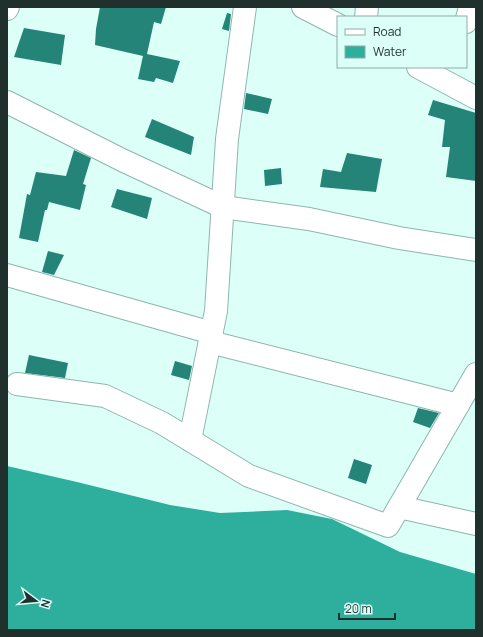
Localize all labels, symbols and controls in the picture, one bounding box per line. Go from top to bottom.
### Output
legend [337,16,467,68]
text: Road [373,23,401,40]
text: Water [373,43,407,60]
north arrow [16,581,56,621]
scale bar [339,595,395,621]
text: N [38,598,54,610]
text: 20 m [345,600,372,617]

